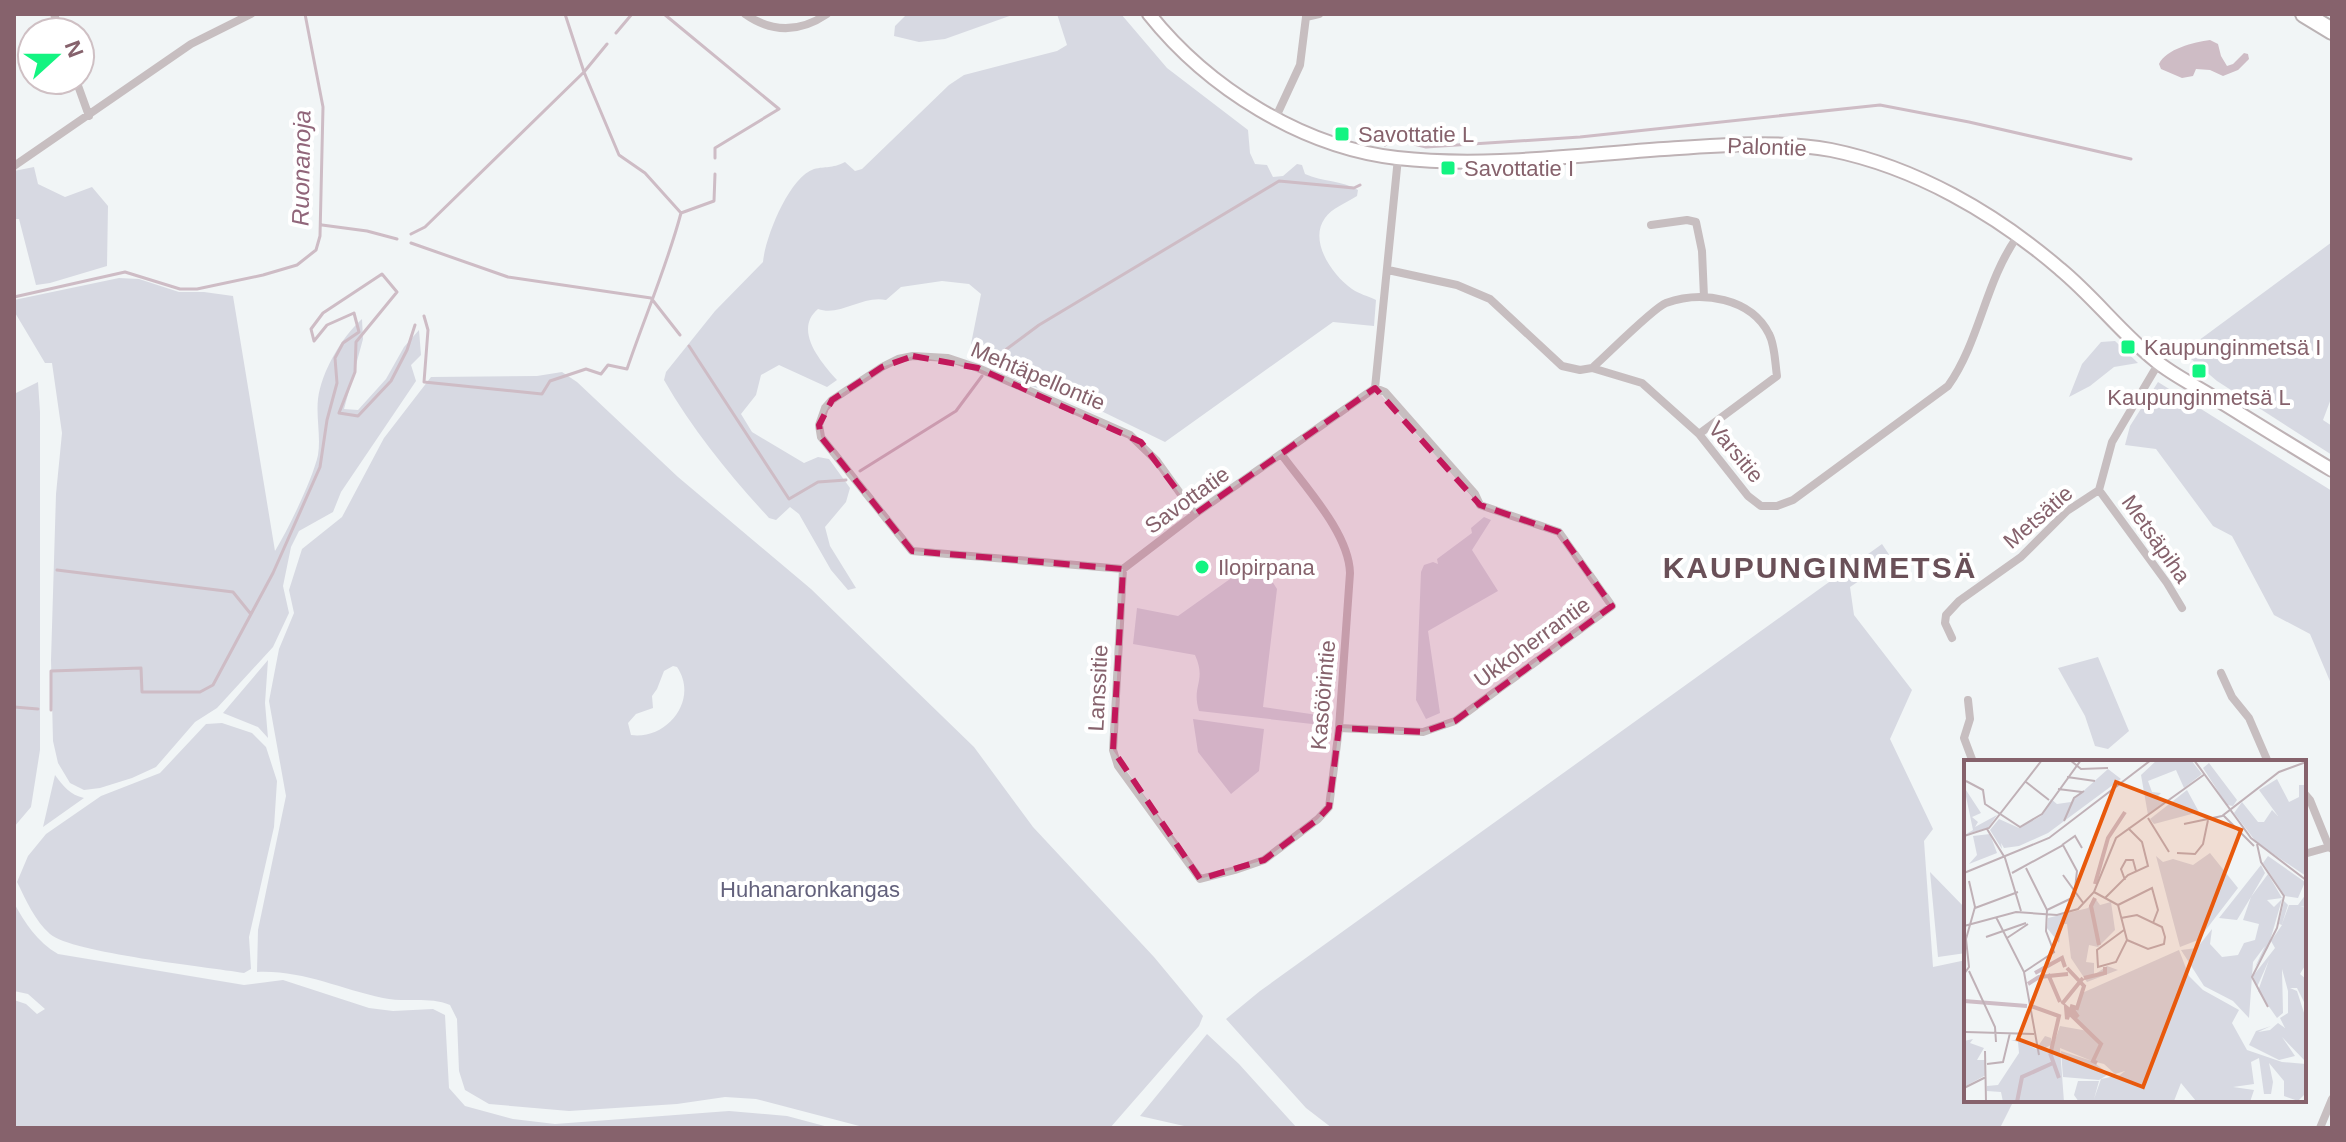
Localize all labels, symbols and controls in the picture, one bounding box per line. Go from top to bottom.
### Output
north arrow [16,16,96,96]
text: N [60,37,89,61]
water label: Ruonanoja [286,110,316,226]
place label: Savottatie L [1358,122,1474,147]
marker: Savottatie L [1333,125,1351,143]
street label: Palontie [1727,133,1807,161]
place label: Savottatie I [1464,156,1574,181]
marker: Savottatie I [1439,159,1457,177]
place label: Kaupunginmetsä I [2144,335,2321,360]
street label: Mehtäpellontie [967,337,1109,415]
marker: Kaupunginmetsä I [2119,338,2137,356]
marker: Kaupunginmetsä L [2190,362,2208,380]
place label: Kaupunginmetsä L [2107,385,2291,410]
street label: Varsitie [1703,416,1769,488]
street label: Savottatie [1140,461,1234,539]
street label: Metsätie [1998,480,2078,554]
street label: Metsäpiha [2117,490,2196,588]
district label: KAUPUNGINMETSÄ [1663,551,1977,584]
place label: Ilopirpana [1218,555,1315,580]
marker: Ilopirpana [1193,558,1211,576]
street label: Ukkoherrantie [1469,592,1595,692]
street label: Kasöörintie [1306,639,1340,751]
street label: Lanssitie [1083,644,1113,732]
inset map [1964,760,2306,1102]
park label: Huhanaronkangas [720,877,900,902]

